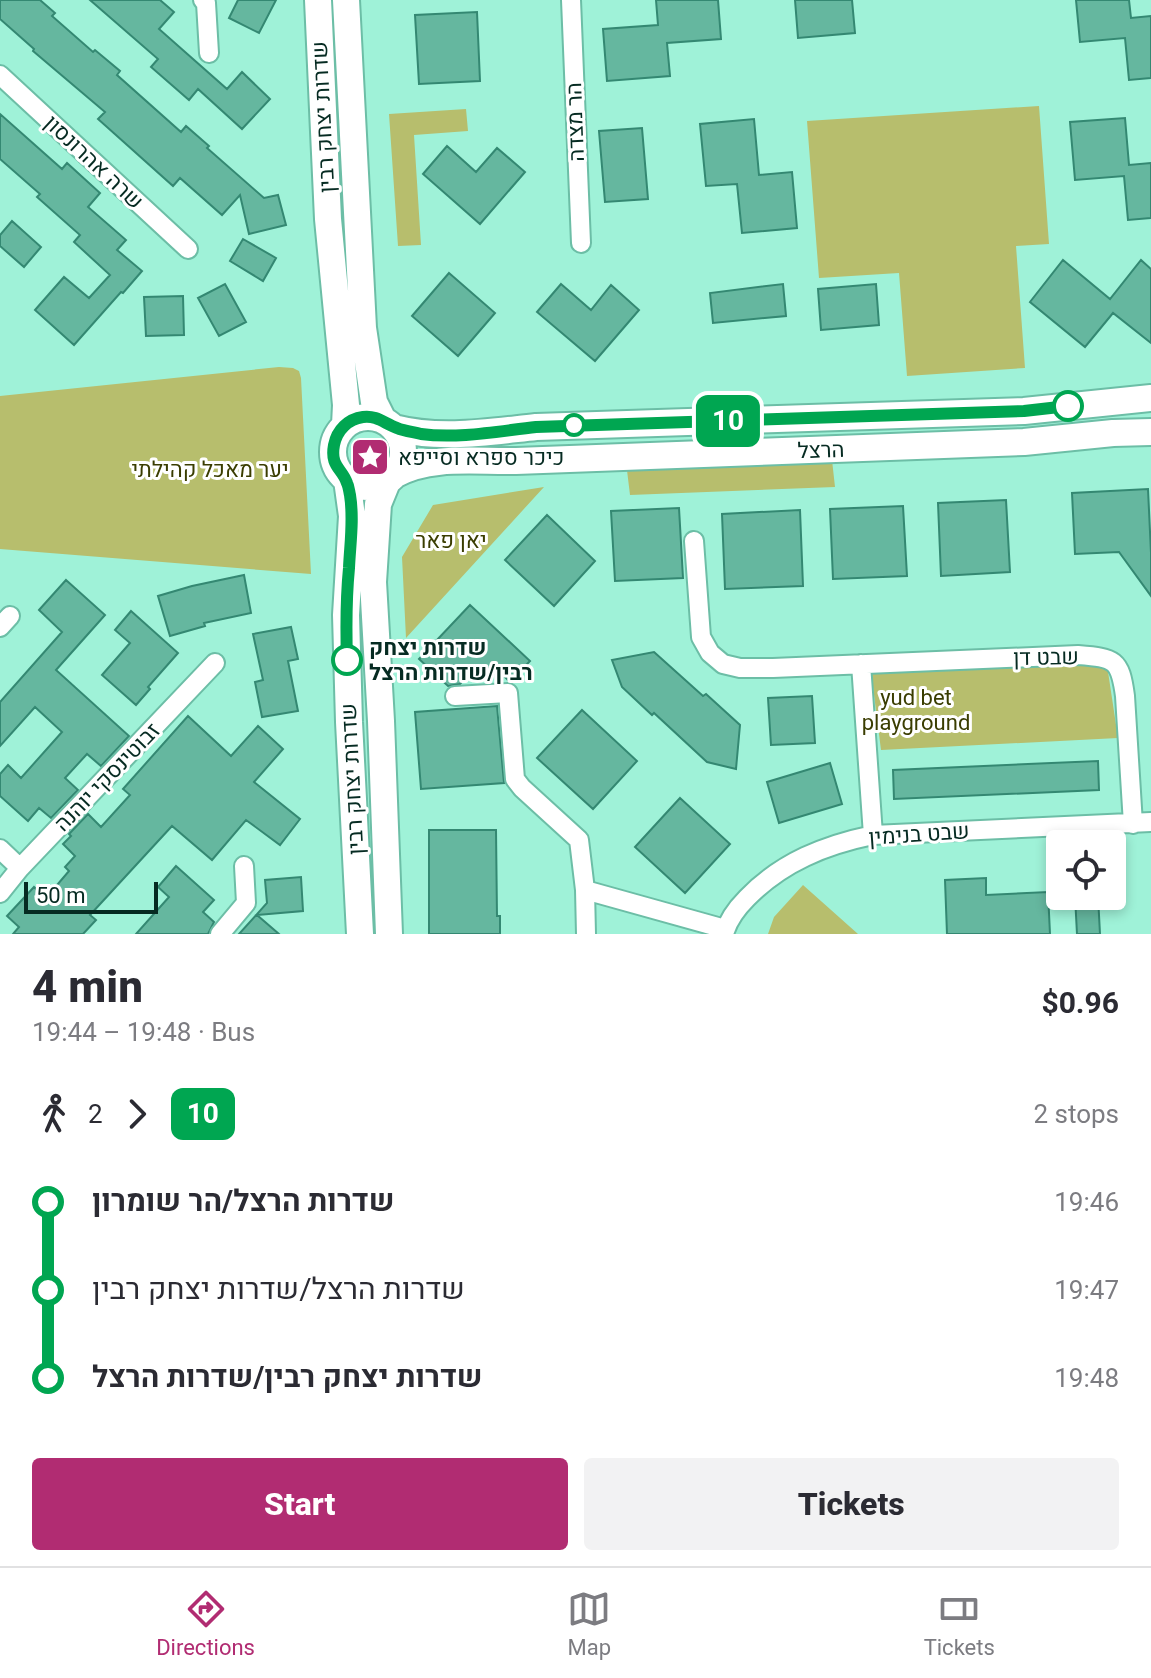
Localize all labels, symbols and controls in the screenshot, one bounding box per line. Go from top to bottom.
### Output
street label: שדרות יצחק רבין [307,40,339,194]
street label: הר מצדה [561,82,589,162]
street label: שרה אהרונסון [39,110,149,214]
unlabelled marker [1053,391,1083,421]
line badge: 10 [692,395,764,447]
text: 10 [712,404,744,437]
unlabelled marker [563,414,585,436]
place icon: כיכר ספרא וסייפא [349,436,391,478]
street label: הרצל [797,437,845,463]
place label: כיכר ספרא וסייפא [398,445,564,470]
park label: יער מאכל קהילתי [131,457,289,482]
park label: יאן פאר [415,528,487,553]
place label: שדרות יצחק רבין/שדרות הרצל [369,635,533,685]
street label: שבט דן [1013,644,1079,670]
marker: שדרות יצחק רבין/שדרות הרצל [332,645,362,675]
park label: yud bet playground [862,685,970,735]
street label: שדרות יצחק רבין [336,702,368,856]
street label: זבוטינסקי יוהנה [49,718,165,836]
street label: שבט בנימין [868,818,970,850]
map controls [1046,830,1126,910]
button: locate [1046,830,1126,910]
scale bar [24,878,158,914]
text: 50 m [36,883,85,908]
text: 4 min [32,961,143,1013]
text: $0.96 [1041,985,1119,1020]
text: 19:44 – 19:48 · Bus [32,1017,255,1047]
icon: walk [32,1092,76,1136]
icon: forward [115,1092,159,1136]
text: 10 [187,1097,219,1130]
text: 2 [88,1099,103,1129]
text: 2 stops [1033,1099,1119,1129]
text: שדרות הרצל/הר שומרון [92,1183,394,1218]
text: 19:46 [1054,1187,1119,1217]
text: שדרות הרצל/שדרות יצחק רבין [92,1271,465,1306]
text: 19:47 [1054,1275,1119,1305]
text: שדרות יצחק רבין/שדרות הרצל [92,1359,483,1394]
text: 19:48 [1054,1363,1119,1393]
button: Start [32,1458,568,1550]
button: Tickets [584,1458,1119,1550]
tab: Directions [156,1587,255,1660]
tab: Map [567,1587,611,1660]
tab: Tickets [924,1587,995,1660]

